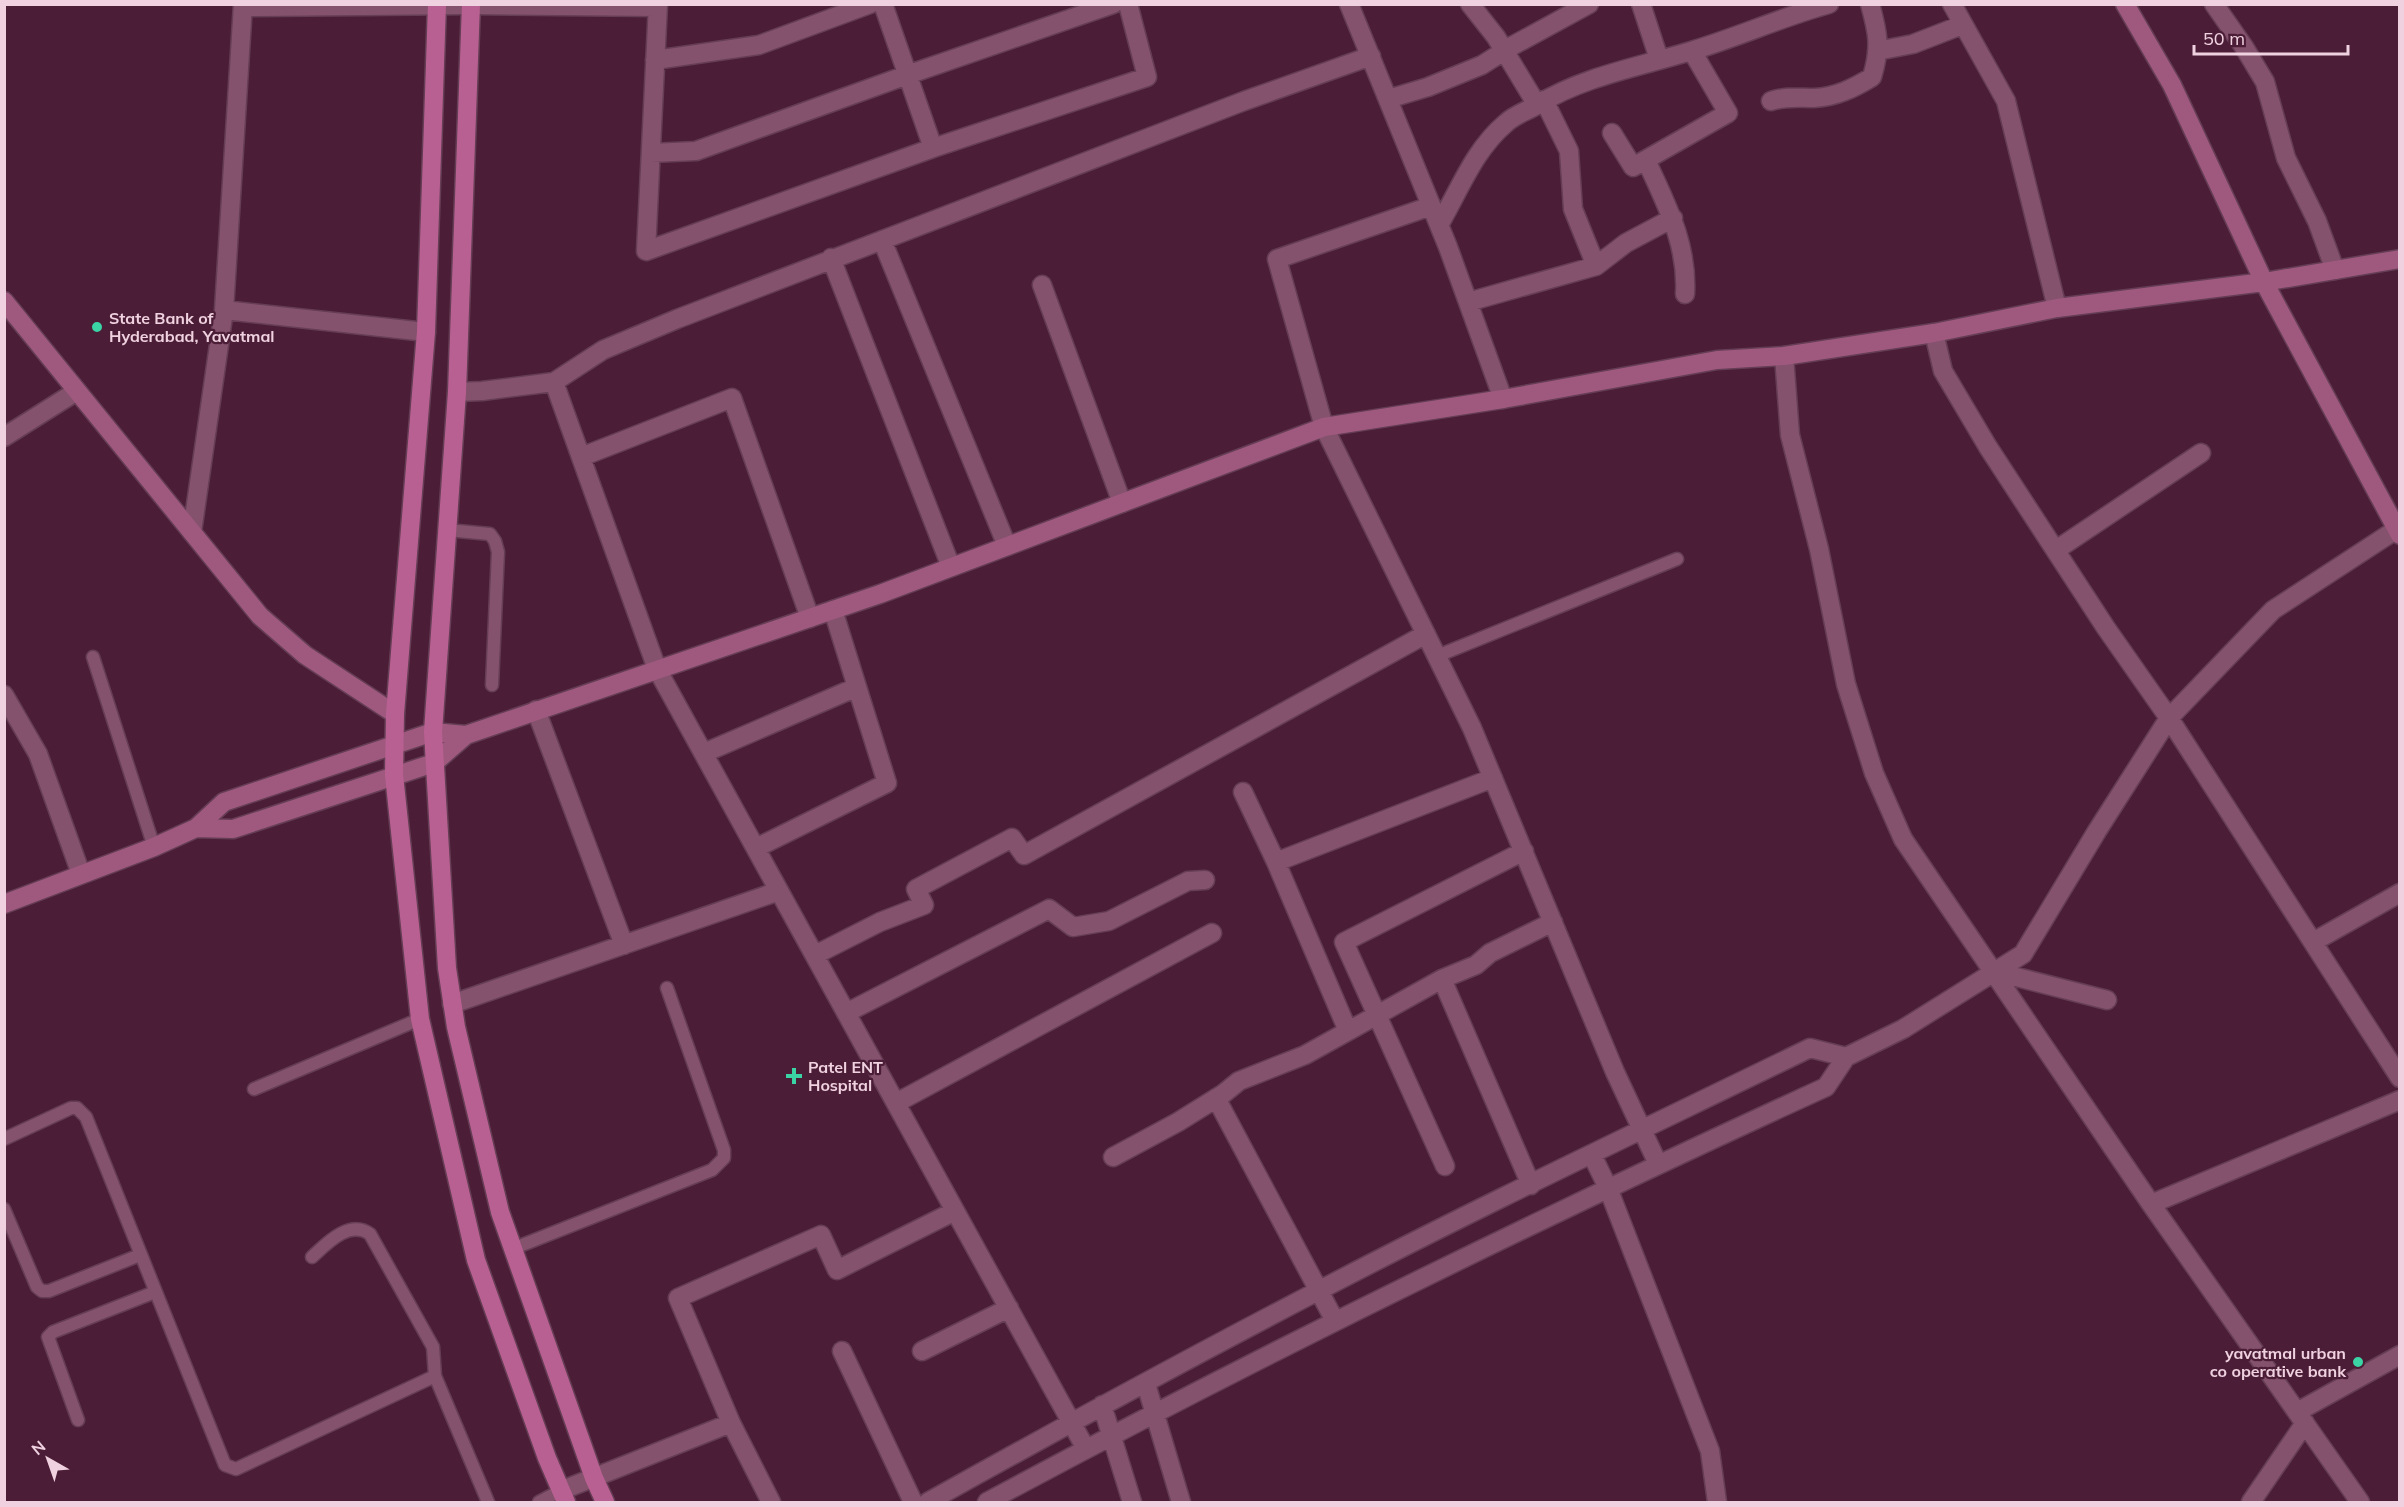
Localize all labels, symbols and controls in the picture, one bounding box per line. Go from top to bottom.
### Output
scale bar [2194,18,2348,56]
text: 50 m [2203,27,2245,50]
place label: State Bank of Hyderabad, Yavatmal [109,308,275,346]
marker: State Bank of Hyderabad, Yavatmal [90,320,104,334]
place label: Patel ENT Hospital [808,1057,883,1095]
marker: Patel ENT Hospital [785,1067,803,1085]
place label: yavatmal urban co operative bank [2210,1343,2347,1381]
marker: yavatmal urban co operative bank [2351,1355,2365,1369]
north arrow [18,1429,78,1489]
text: N [27,1436,49,1459]

